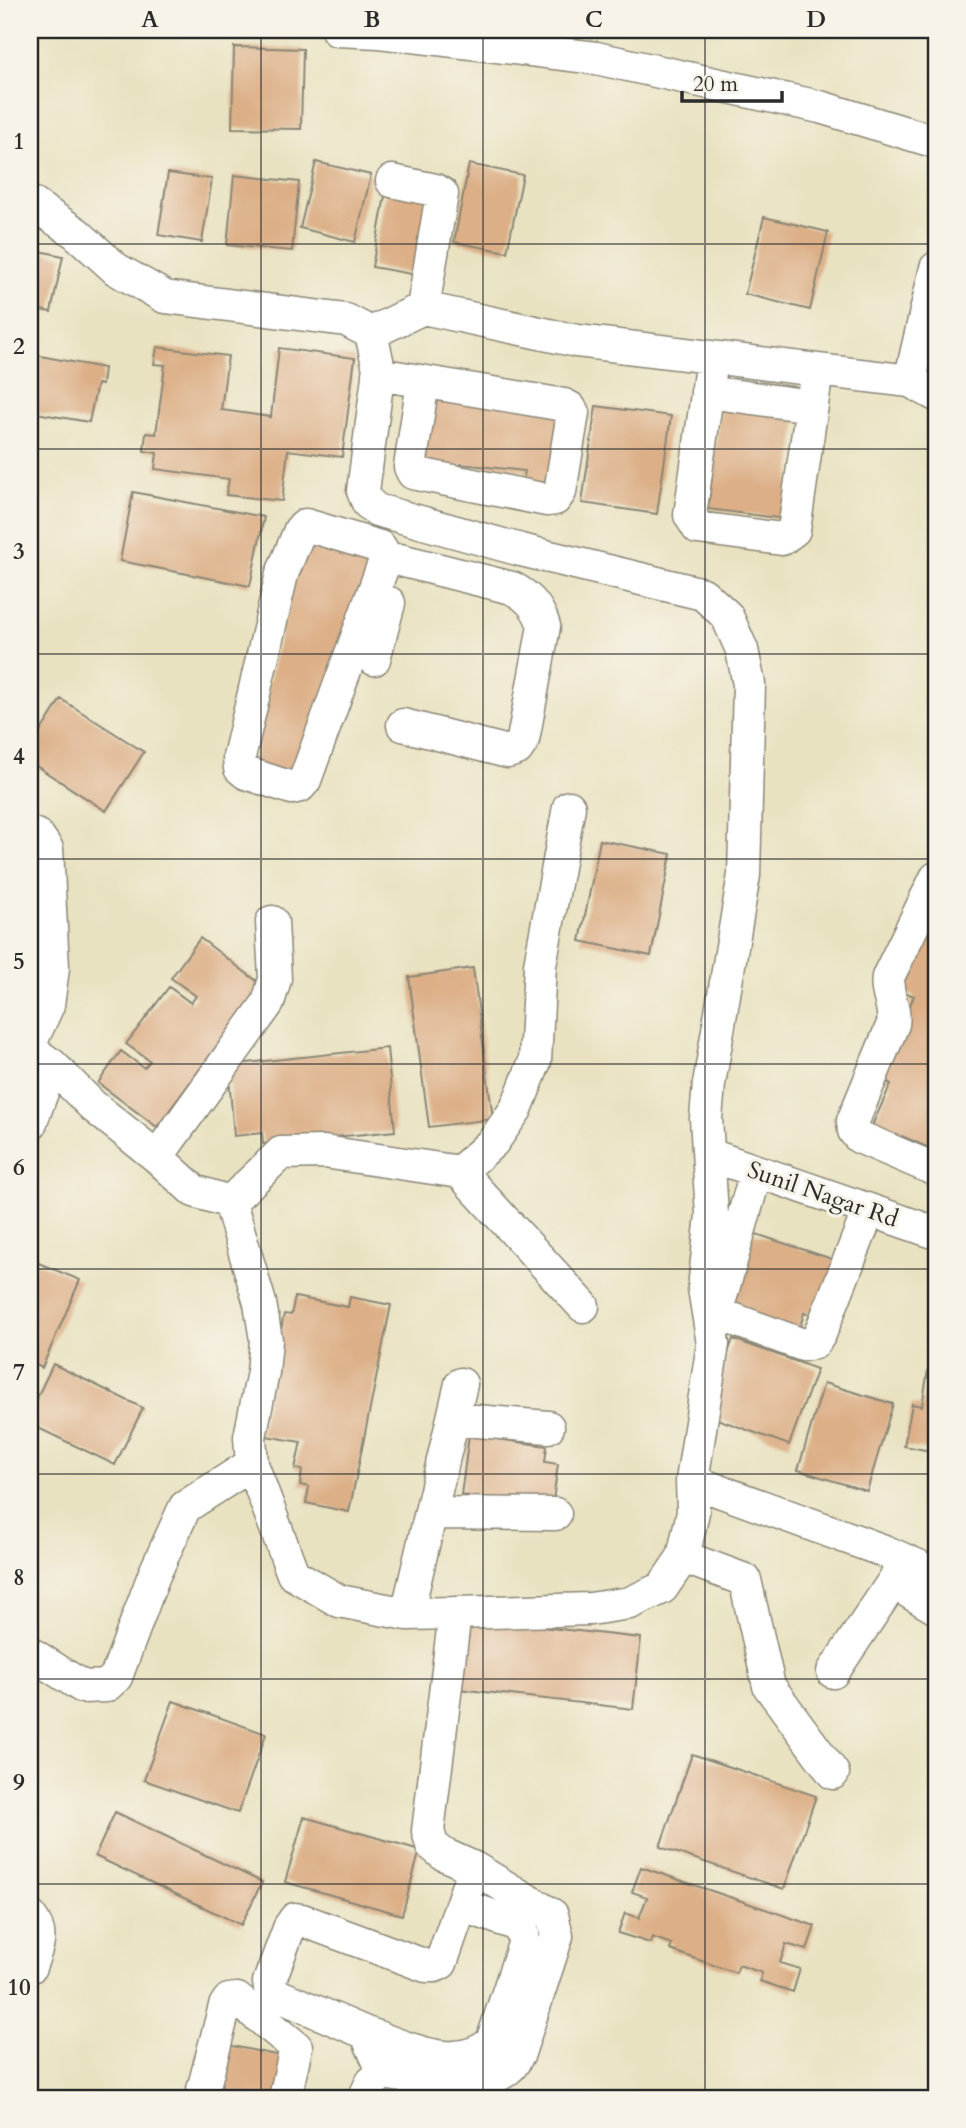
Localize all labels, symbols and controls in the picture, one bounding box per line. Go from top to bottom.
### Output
text: A [141,4,159,35]
text: B [364,4,380,35]
text: C [585,4,603,35]
text: D [806,4,826,35]
scale bar [682,60,782,104]
text: 20 m [693,70,738,99]
text: 1 [13,126,25,157]
text: 2 [13,331,25,362]
text: 3 [13,536,25,567]
text: 4 [13,741,25,772]
text: 5 [13,946,25,977]
text: 6 [13,1152,25,1183]
street label: Sunil Nagar Rd [743,1153,903,1236]
text: 7 [13,1357,25,1388]
text: 8 [13,1562,25,1593]
text: 9 [13,1767,25,1798]
text: 10 [7,1972,31,2003]

